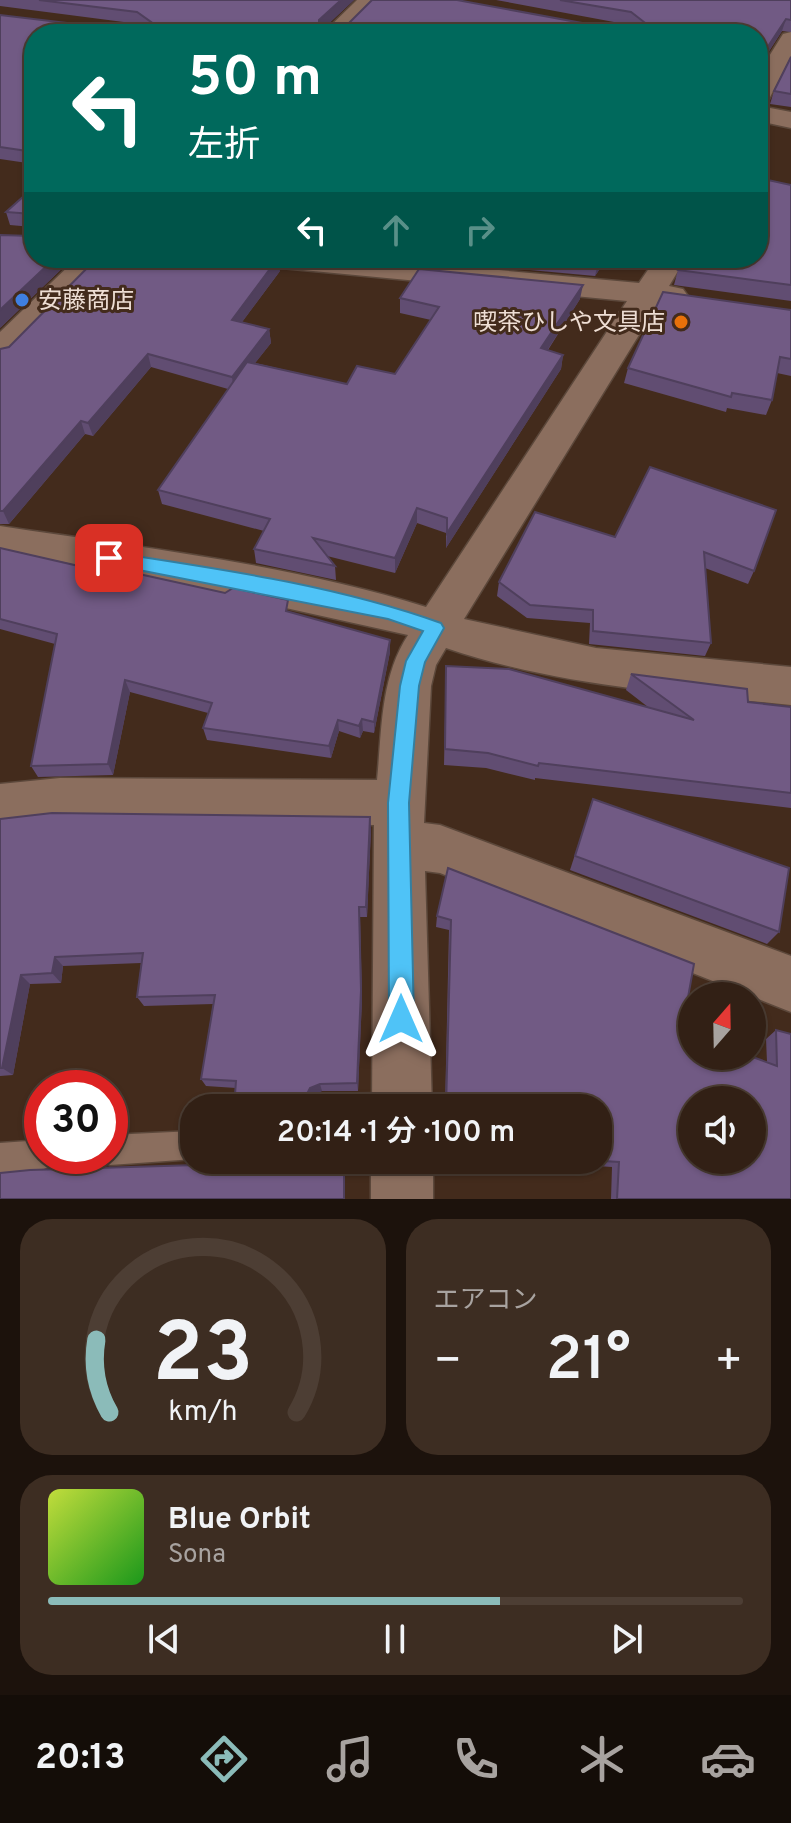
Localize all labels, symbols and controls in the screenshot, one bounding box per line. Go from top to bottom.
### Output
text: 50 m [188,45,322,115]
icon: left [56,56,160,160]
text: 左折 [188,124,260,170]
icon: left [290,208,334,252]
icon: ahead [374,208,418,252]
icon: right [458,208,502,252]
place label: 安藤商店 [38,287,134,317]
marker: 安藤商店 [13,291,31,309]
place label: 喫茶ひしや文具店 [473,309,665,339]
marker: 喫茶ひしや文具店 [672,313,690,331]
pin [75,524,143,592]
icon: arrive [87,536,131,580]
position arrow [359,977,443,1061]
north arrow [678,982,766,1070]
map controls [678,982,766,1174]
speed limit sign: 30 [24,1070,128,1174]
button: sound [678,1086,766,1174]
text: 20:14 · 1 分 · 100 m [277,1115,515,1152]
text: エアコン [434,1285,538,1318]
text: 23 [152,1306,253,1411]
text: 21° [546,1325,631,1401]
text: − [434,1335,462,1391]
text: + [715,1335,743,1391]
text: km/h [168,1395,237,1431]
text: Blue Orbit [168,1502,311,1539]
text: Sona [168,1539,226,1572]
icon: previous [142,1617,186,1661]
icon: pause [373,1617,417,1661]
icon: next [605,1617,649,1661]
icon: directions [196,1731,252,1787]
icon: music [322,1731,378,1787]
icon: phone [448,1731,504,1787]
icon: climate [574,1731,630,1787]
icon: car [700,1731,756,1787]
text: 20:13 [35,1736,125,1782]

